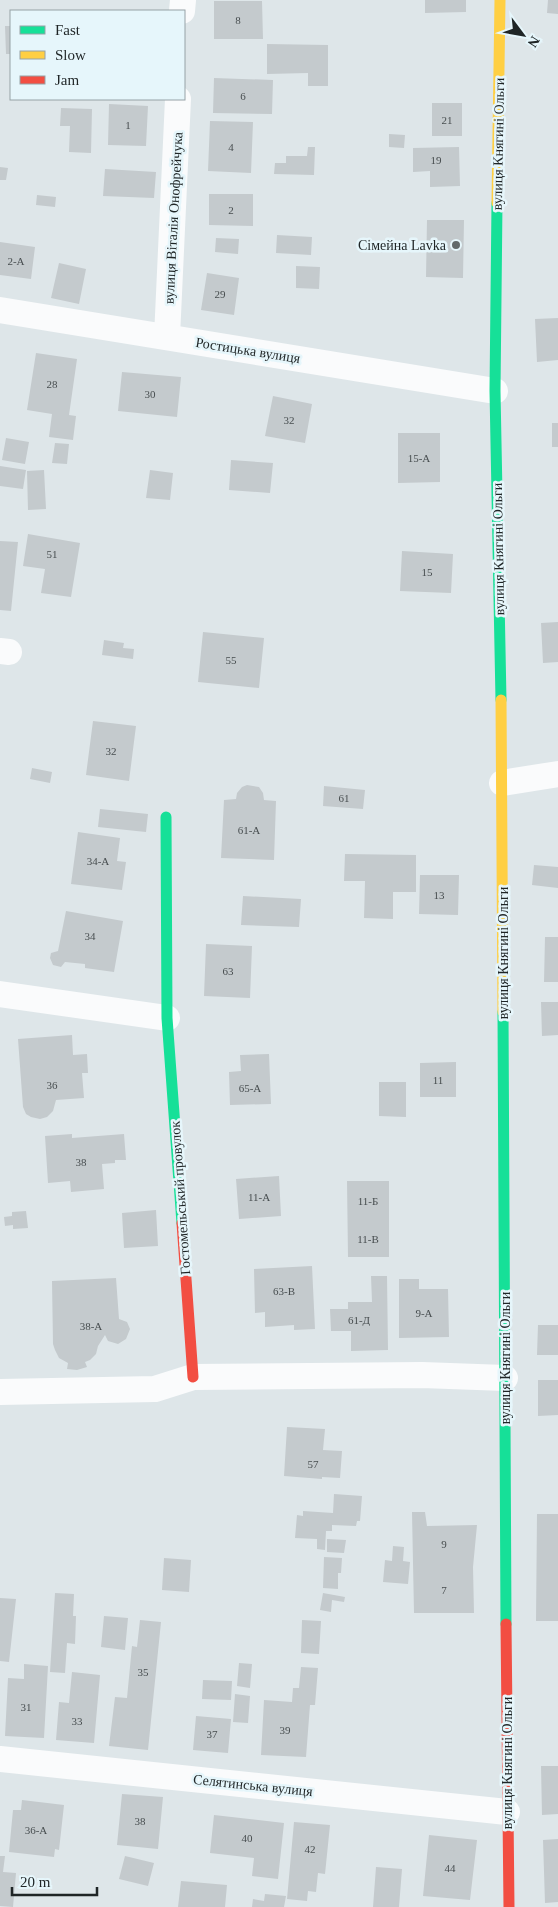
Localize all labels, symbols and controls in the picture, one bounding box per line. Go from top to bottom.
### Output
legend [10,10,185,100]
north arrow [498,10,548,60]
house number: 8 [235,14,241,26]
text: Fast [55,22,81,38]
text: N [525,33,543,50]
text: Slow [55,47,86,63]
text: Jam [55,72,79,88]
street label: вулиця Княгині Ольги [490,77,507,210]
house number: 6 [240,90,246,102]
house number: 21 [442,114,453,126]
house number: 1 [125,119,131,131]
street label: вулиця Віталія Онофрейчука [162,131,186,304]
house number: 4 [228,141,234,153]
house number: 19 [431,154,442,166]
house number: 2 [228,204,234,216]
place label: Сімейна Lavka [358,238,447,253]
marker: Сімейна Lavka [450,239,462,251]
house number: 2-А [7,255,25,267]
house number: 29 [215,288,226,300]
street label: Ростицька вулиця [195,335,302,366]
house number: 28 [47,378,58,390]
house number: 30 [145,388,156,400]
house number: 32 [284,414,295,426]
house number: 15-А [408,452,430,464]
street label: вулиця Княгині Ольги [490,482,507,615]
house number: 51 [47,548,58,560]
house number: 15 [422,566,433,578]
house number: 55 [226,654,237,666]
house number: 32 [106,745,117,757]
house number: 61 [339,792,350,804]
house number: 61-А [238,824,260,836]
house number: 34-А [87,855,109,867]
street label: вулиця Княгині Ольги [496,886,511,1019]
house number: 13 [434,889,445,901]
house number: 34 [85,930,96,942]
house number: 63 [223,965,234,977]
house number: 11 [433,1074,443,1086]
house number: 36 [47,1079,58,1091]
house number: 65-А [239,1082,261,1094]
street label: Гостомельський провулок [168,1120,193,1275]
house number: 38 [76,1156,87,1168]
house number: 11-А [248,1191,270,1203]
house number: 11-Б [358,1195,378,1207]
house number: 11-В [357,1233,379,1245]
house number: 63-В [273,1285,295,1297]
street label: вулиця Княгині Ольги [498,1291,513,1424]
house number: 9-А [415,1307,433,1319]
house number: 61-Д [348,1314,371,1326]
house number: 38-А [80,1320,102,1332]
house number: 57 [308,1458,319,1470]
house number: 9 [441,1538,447,1550]
house number: 7 [441,1584,447,1596]
house number: 35 [138,1666,149,1678]
street label: вулиця Княгині Ольги [500,1696,515,1829]
house number: 31 [21,1701,32,1713]
house number: 33 [72,1715,83,1727]
house number: 39 [280,1724,291,1736]
house number: 37 [207,1728,218,1740]
street label: Селятинська вулиця [192,1772,314,1799]
house number: 38 [135,1815,146,1827]
house number: 36-А [25,1824,47,1836]
house number: 40 [242,1832,253,1844]
house number: 42 [305,1843,316,1855]
house number: 44 [445,1862,456,1874]
scale bar [12,1864,98,1896]
text: 20 m [20,1874,51,1890]

